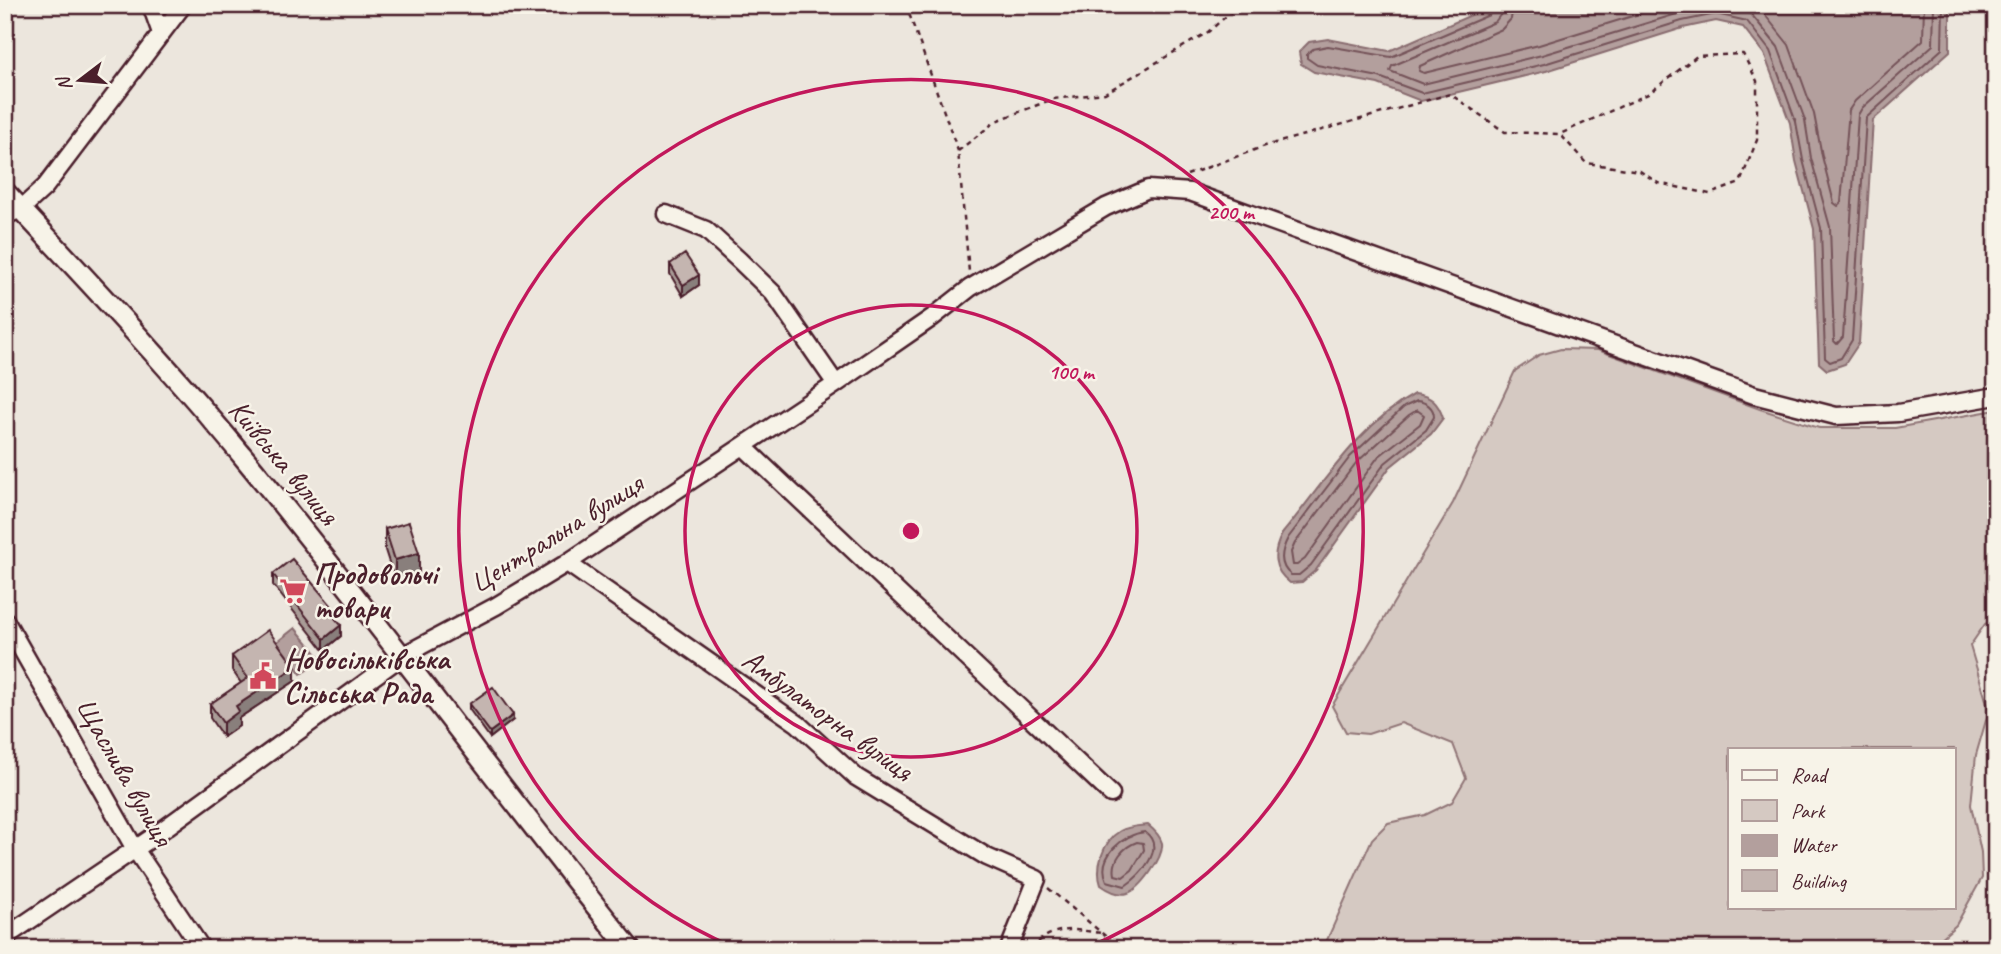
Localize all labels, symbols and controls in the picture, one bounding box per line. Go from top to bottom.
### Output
north arrow [46,46,116,116]
text: N [51,72,78,93]
text: 200 m [1208,199,1256,225]
text: 100 m [1048,359,1096,385]
street label: Київська вулиця [220,391,348,534]
street label: Центральна вулиця [462,463,652,601]
centre of rings [899,519,923,543]
place label: Продовольчі товари [314,555,441,627]
supermarket icon: Продовольчі товари [278,576,308,606]
place label: Новосільківська Сільська Рада [284,640,452,712]
street label: Амбулаторна вулиця [735,640,922,790]
public building icon: Новосільківська Сільська Рада [248,661,278,691]
street label: Щаслива вулиця [68,692,184,855]
legend [1728,748,1955,908]
text: Road [1791,762,1830,788]
text: Park [1791,798,1826,824]
text: Water [1791,832,1838,858]
text: Building [1791,868,1848,894]

